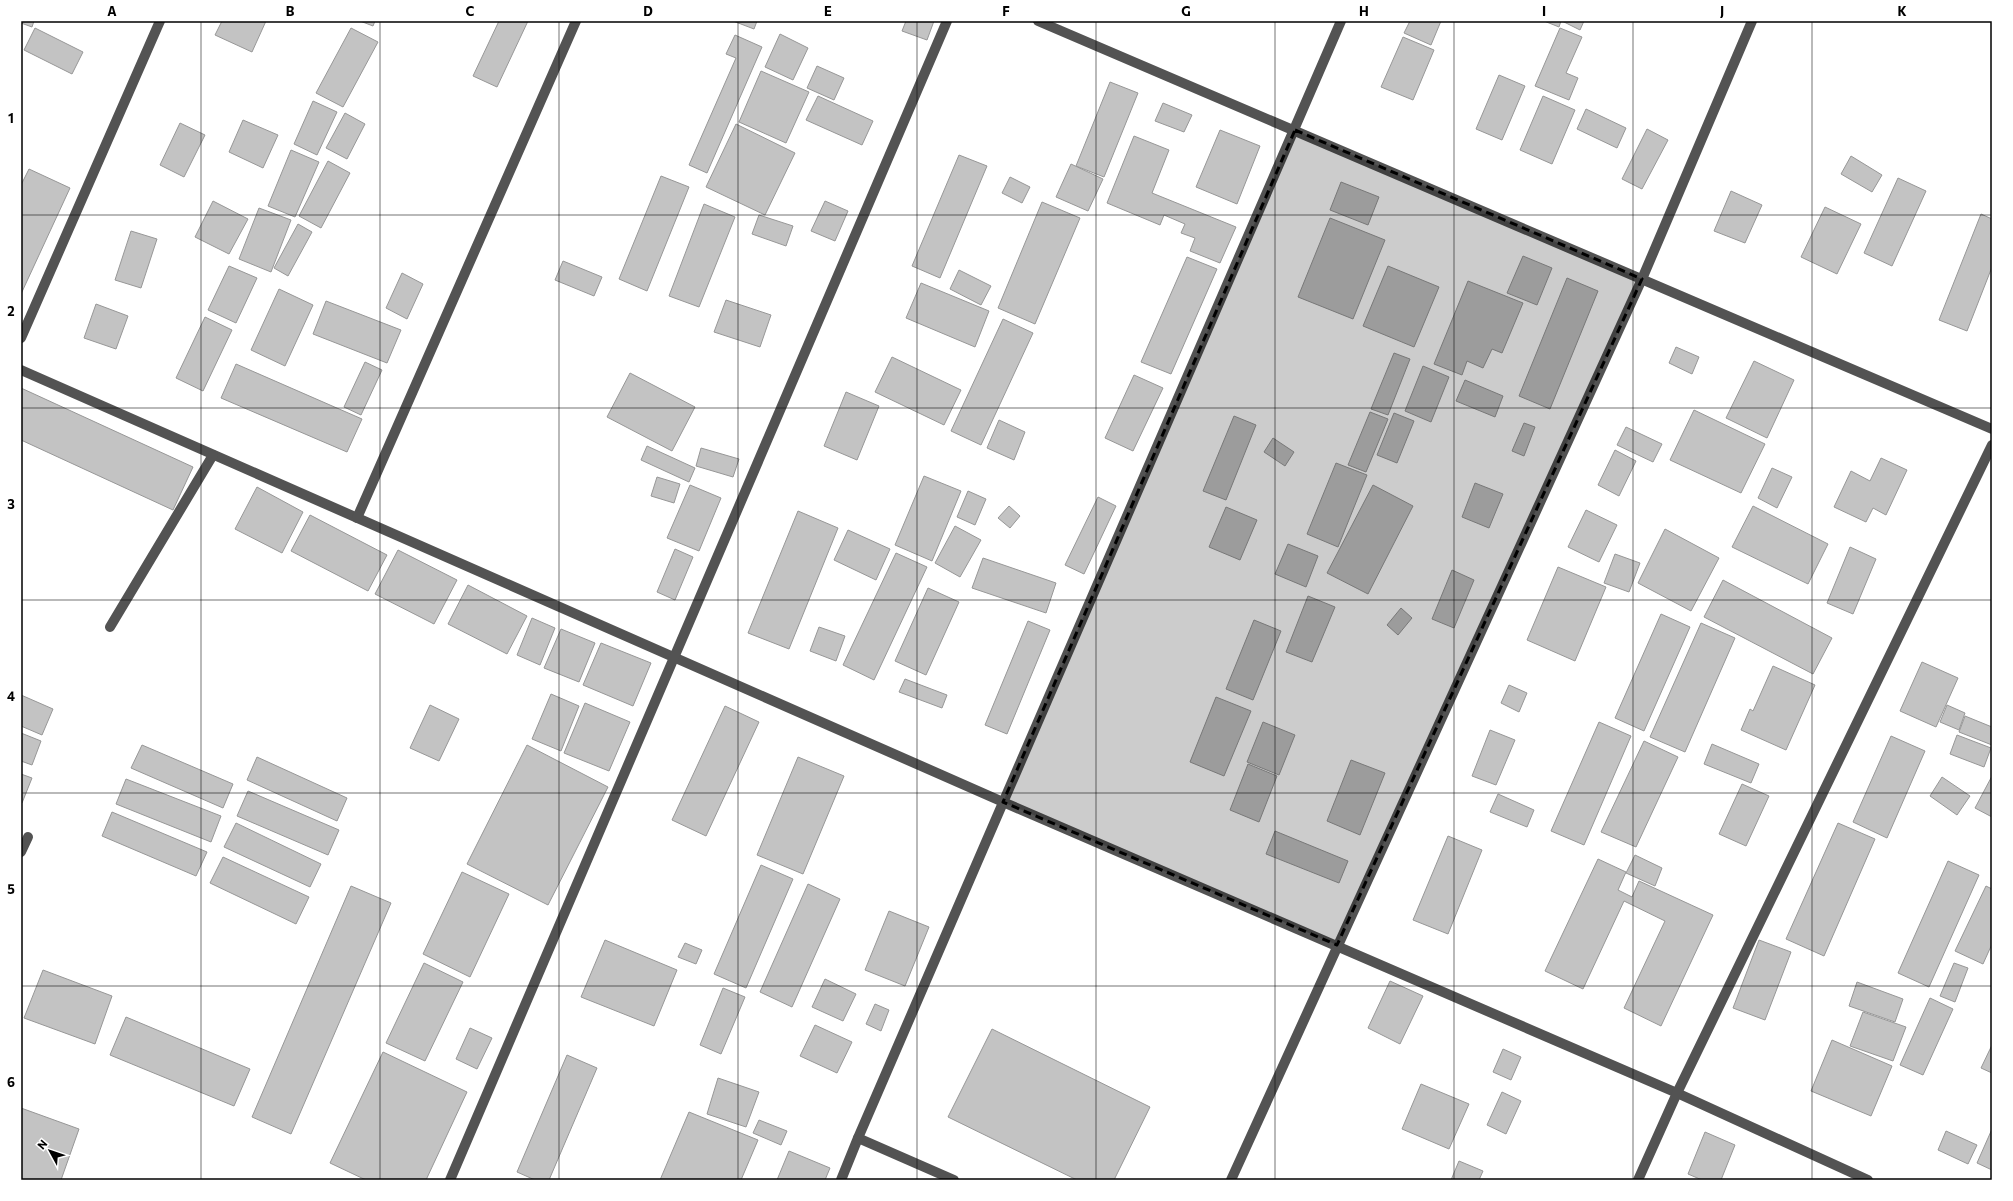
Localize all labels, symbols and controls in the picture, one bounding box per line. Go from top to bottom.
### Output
text: A [107,3,117,19]
text: B [286,3,295,19]
text: C [466,3,475,19]
text: D [643,3,653,19]
text: E [824,3,832,19]
text: F [1002,3,1010,19]
text: G [1181,3,1191,19]
text: H [1359,3,1369,19]
text: I [1542,3,1546,19]
text: J [1720,3,1724,19]
text: K [1897,3,1907,19]
text: 1 [8,110,14,126]
text: 2 [7,303,15,319]
text: 3 [7,496,15,512]
text: 4 [7,688,15,704]
text: 5 [7,881,15,897]
text: 6 [7,1074,15,1090]
north arrow [30,1131,70,1171]
text: N [34,1137,50,1152]

